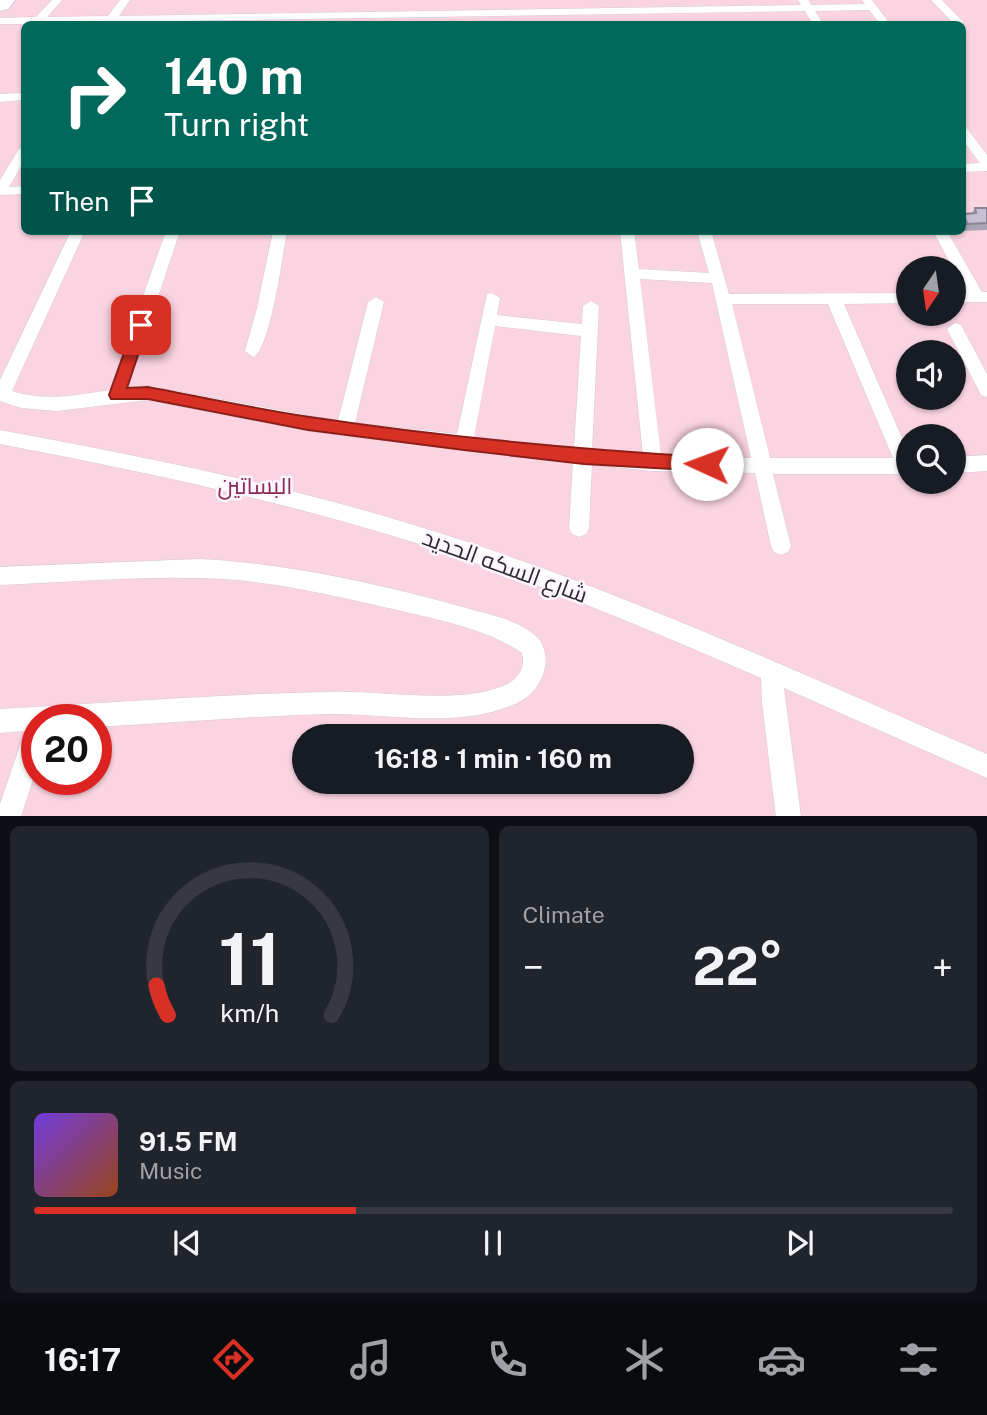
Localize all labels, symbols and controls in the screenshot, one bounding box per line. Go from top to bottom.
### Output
text: 140 m [164,47,304,105]
icon: right [49,49,140,140]
text: Turn right [164,106,309,143]
icon: arrive [123,182,161,220]
text: Then [49,186,109,217]
north arrow [896,256,966,326]
map controls [896,256,966,494]
pin [111,295,171,355]
icon: arrive [122,306,160,344]
button: sound [896,340,966,410]
button: search [896,424,966,494]
position arrow [670,427,744,501]
park label: البساتين [218,472,292,500]
street label: شارع السكه الحديد [418,523,591,611]
speed limit sign: 20 [21,704,112,795]
text: 16:18 · 1 min · 160 m [374,743,612,774]
text: Climate [523,901,605,928]
text: 11 [218,916,280,1001]
text: 22° [692,936,783,997]
text: − [523,945,544,990]
text: + [932,945,953,990]
text: km/h [220,997,279,1027]
text: 91.5 FM [139,1126,238,1157]
text: Music [139,1157,203,1184]
icon: previous [168,1224,206,1262]
icon: pause [474,1224,512,1262]
icon: next [781,1224,819,1262]
icon: directions [209,1335,258,1384]
icon: music [346,1335,395,1384]
icon: phone [483,1335,532,1384]
icon: climate [620,1335,669,1384]
icon: car [757,1335,806,1384]
icon: filters [894,1335,943,1384]
text: 16:17 [44,1341,121,1378]

